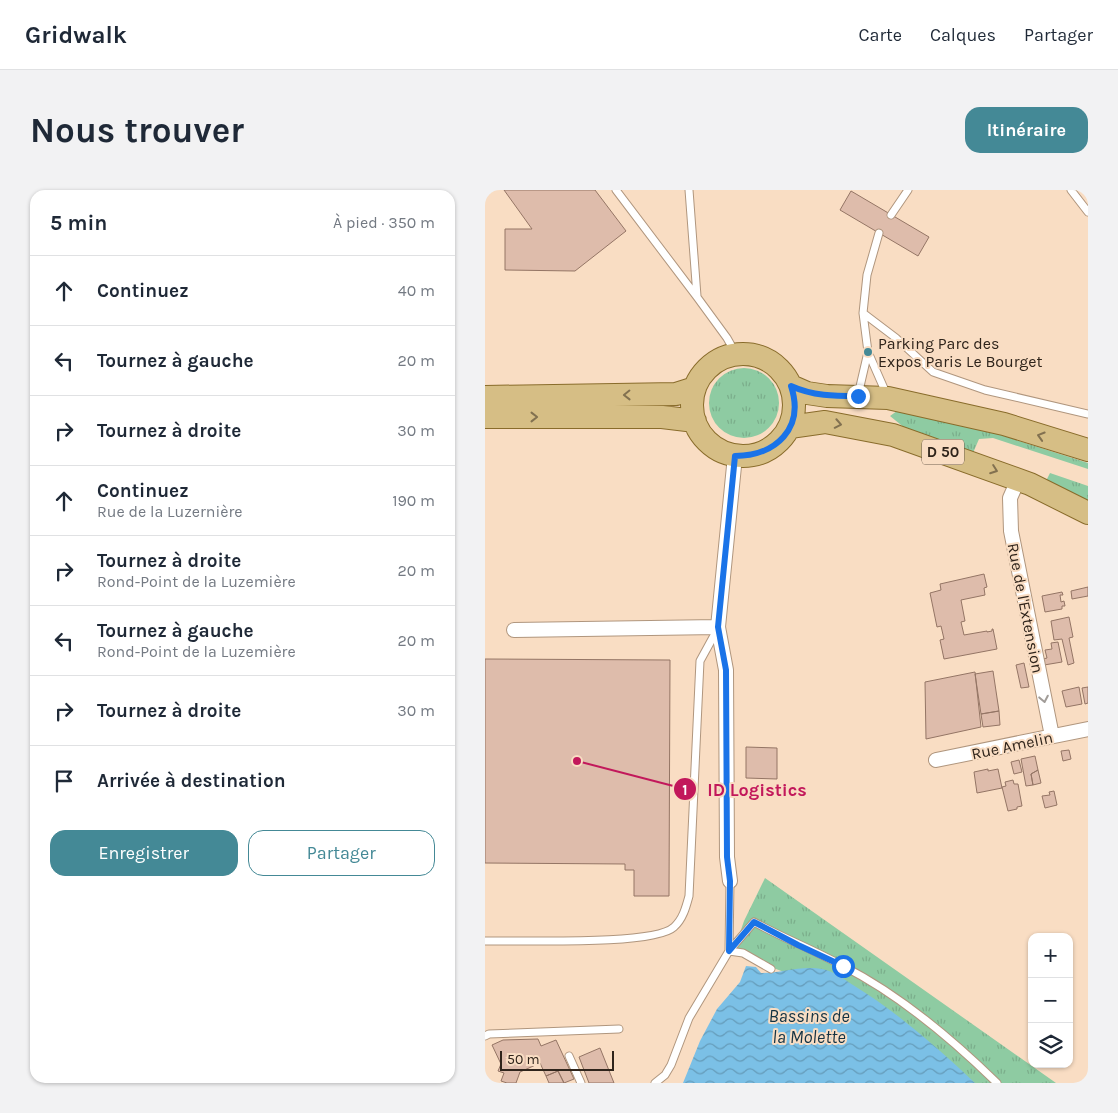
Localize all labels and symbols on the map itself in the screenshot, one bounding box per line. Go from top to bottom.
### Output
place label: Parking Parc des Expos Paris Le Bourget [878,334,1043,371]
marker: Parking Parc des Expos Paris Le Bourget [862,346,874,358]
route end [847,385,870,408]
one-way arrow [623,390,631,400]
one-way arrow [530,412,538,422]
one-way arrow [834,419,843,429]
one-way arrow [1038,431,1046,441]
road number: D 50 [922,440,964,464]
one-way arrow [989,465,997,475]
street label: Rue de l'Extension [1004,541,1047,675]
one-way arrow [1038,694,1049,703]
street label: Rue Amelin [970,728,1055,763]
callout: ID Logistics [673,773,817,806]
text: ID Logistics [707,779,807,801]
text: 1 [682,781,688,799]
route start [832,955,855,978]
water label: Bassins de la Molette [768,1005,850,1048]
scale bar [500,1048,614,1071]

